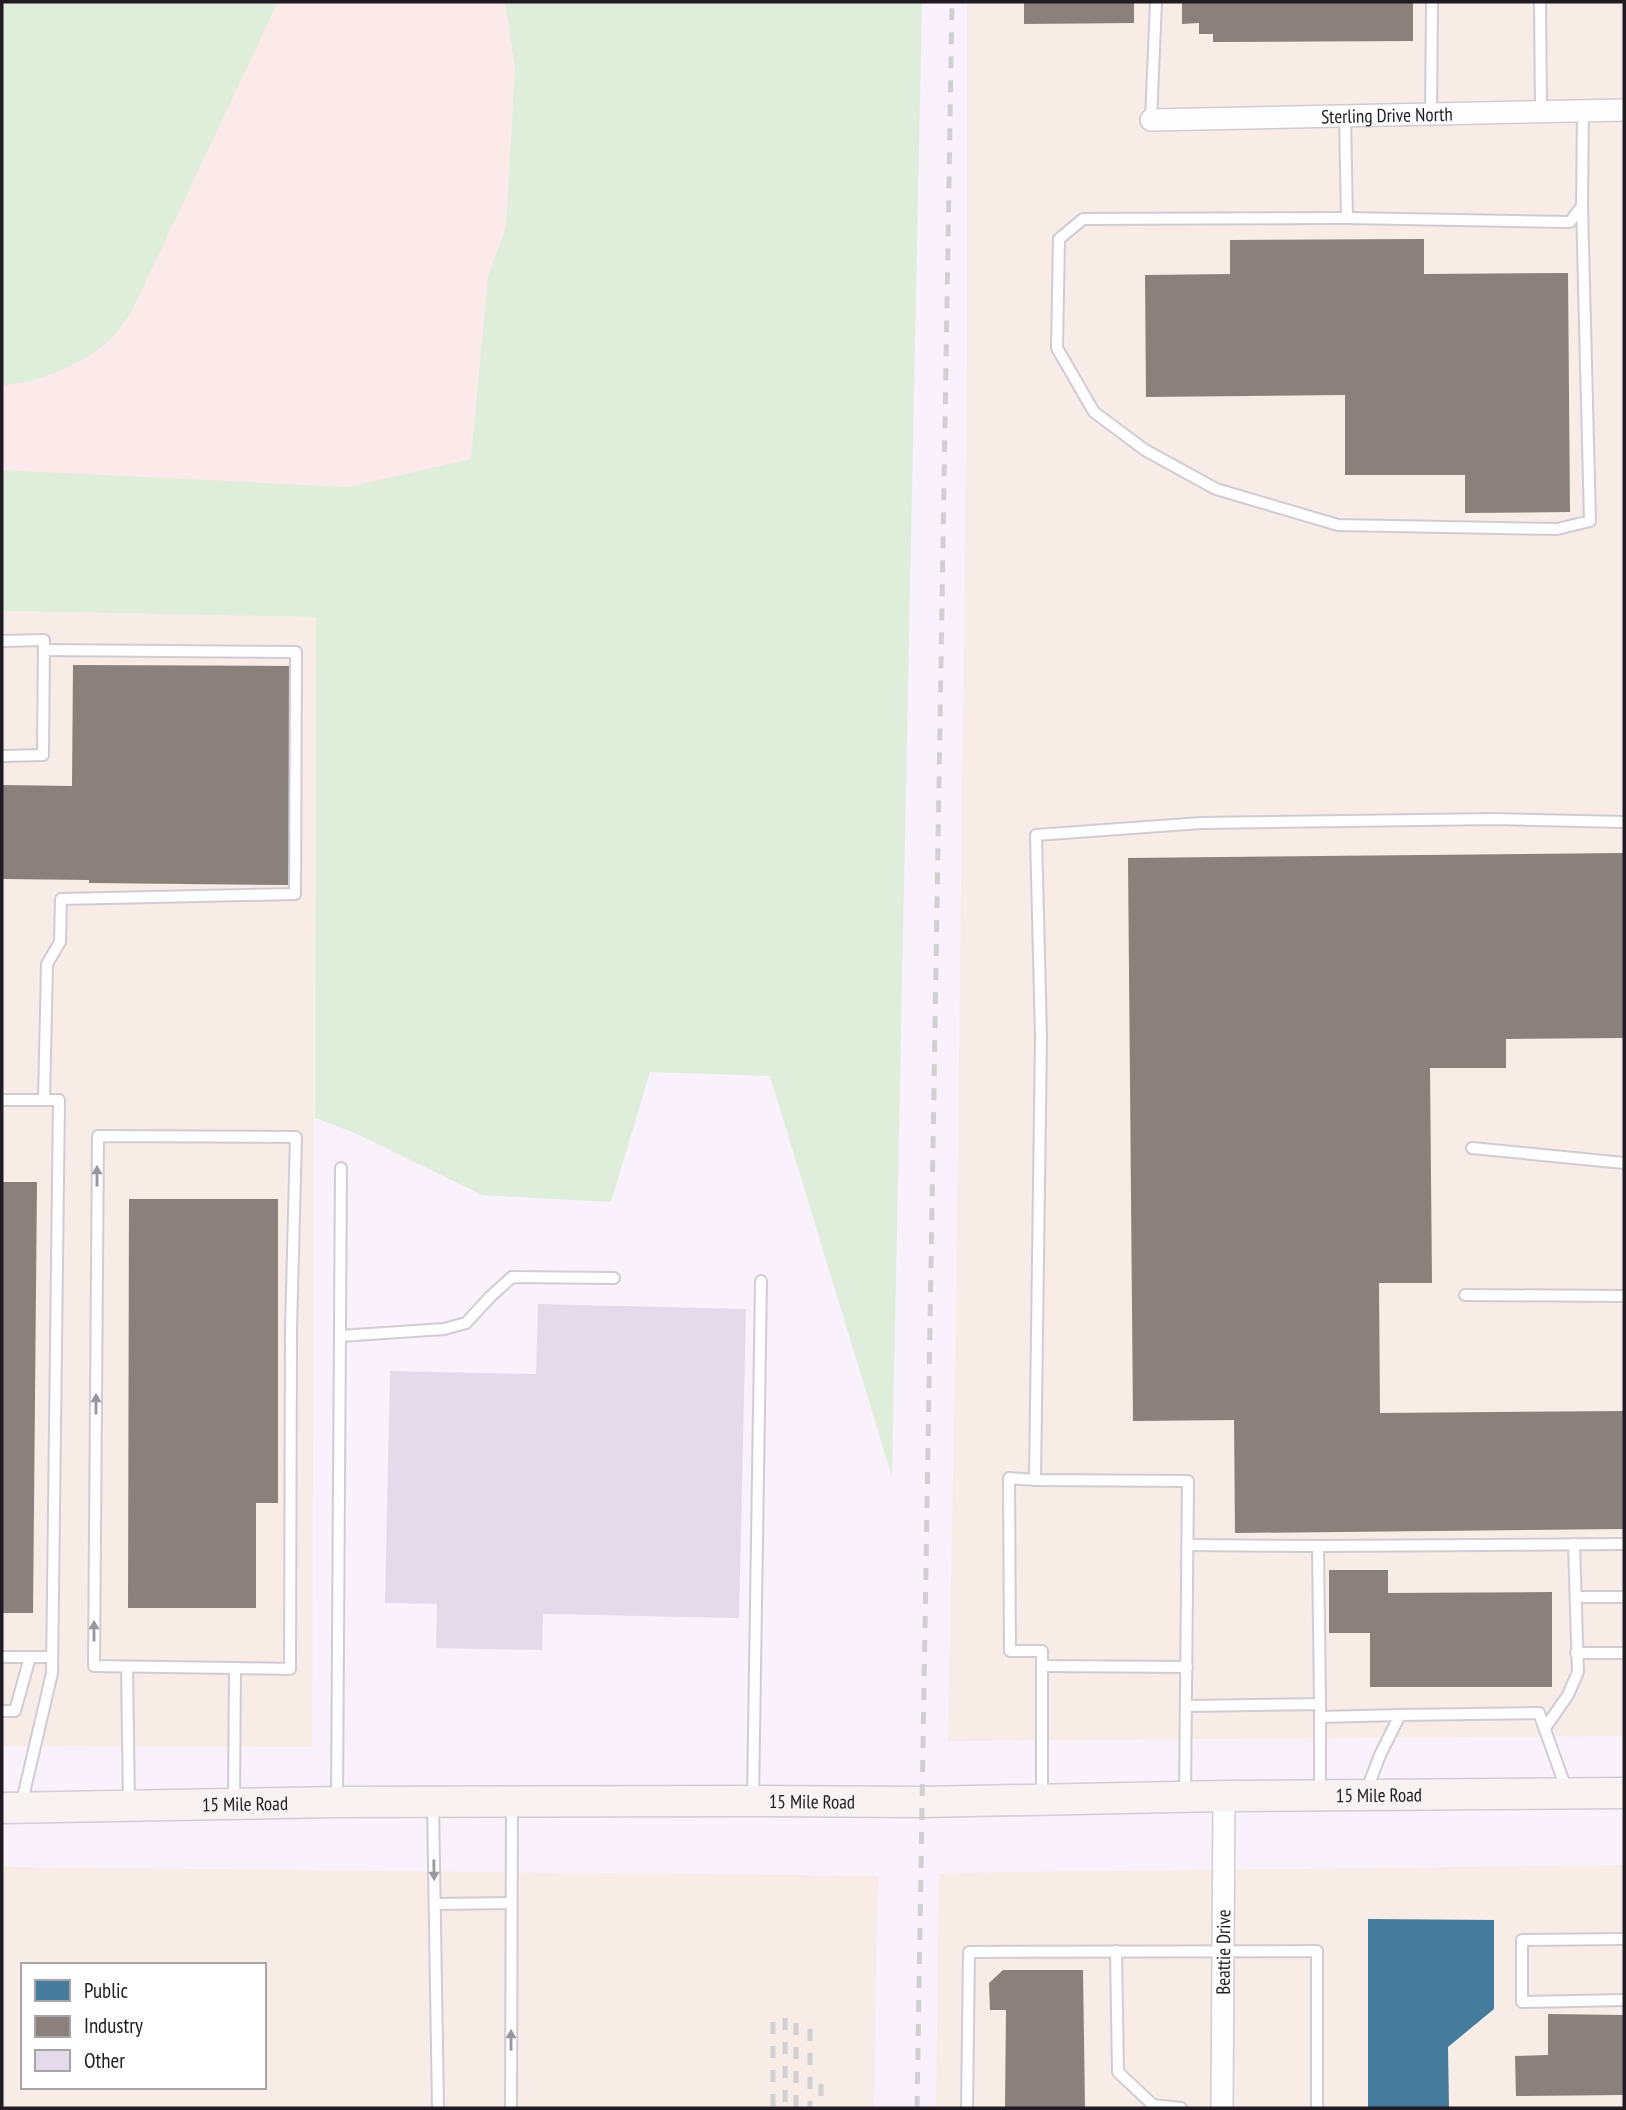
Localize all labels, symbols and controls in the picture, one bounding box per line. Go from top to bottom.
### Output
street label: Sterling Drive North [1321,102,1453,128]
one-way arrow [91,1165,103,1187]
one-way arrow [90,1393,101,1415]
one-way arrow [88,1620,100,1642]
street label: 15 Mile Road [1336,1783,1422,1807]
street label: 15 Mile Road [769,1789,855,1814]
street label: 15 Mile Road [202,1791,288,1816]
one-way arrow [428,1860,440,1882]
street label: Beattie Drive [1211,1909,1235,1995]
legend [21,1963,266,2089]
text: Public [84,1977,129,2004]
text: Industry [84,2012,143,2039]
one-way arrow [505,2029,517,2051]
text: Other [84,2047,125,2074]

